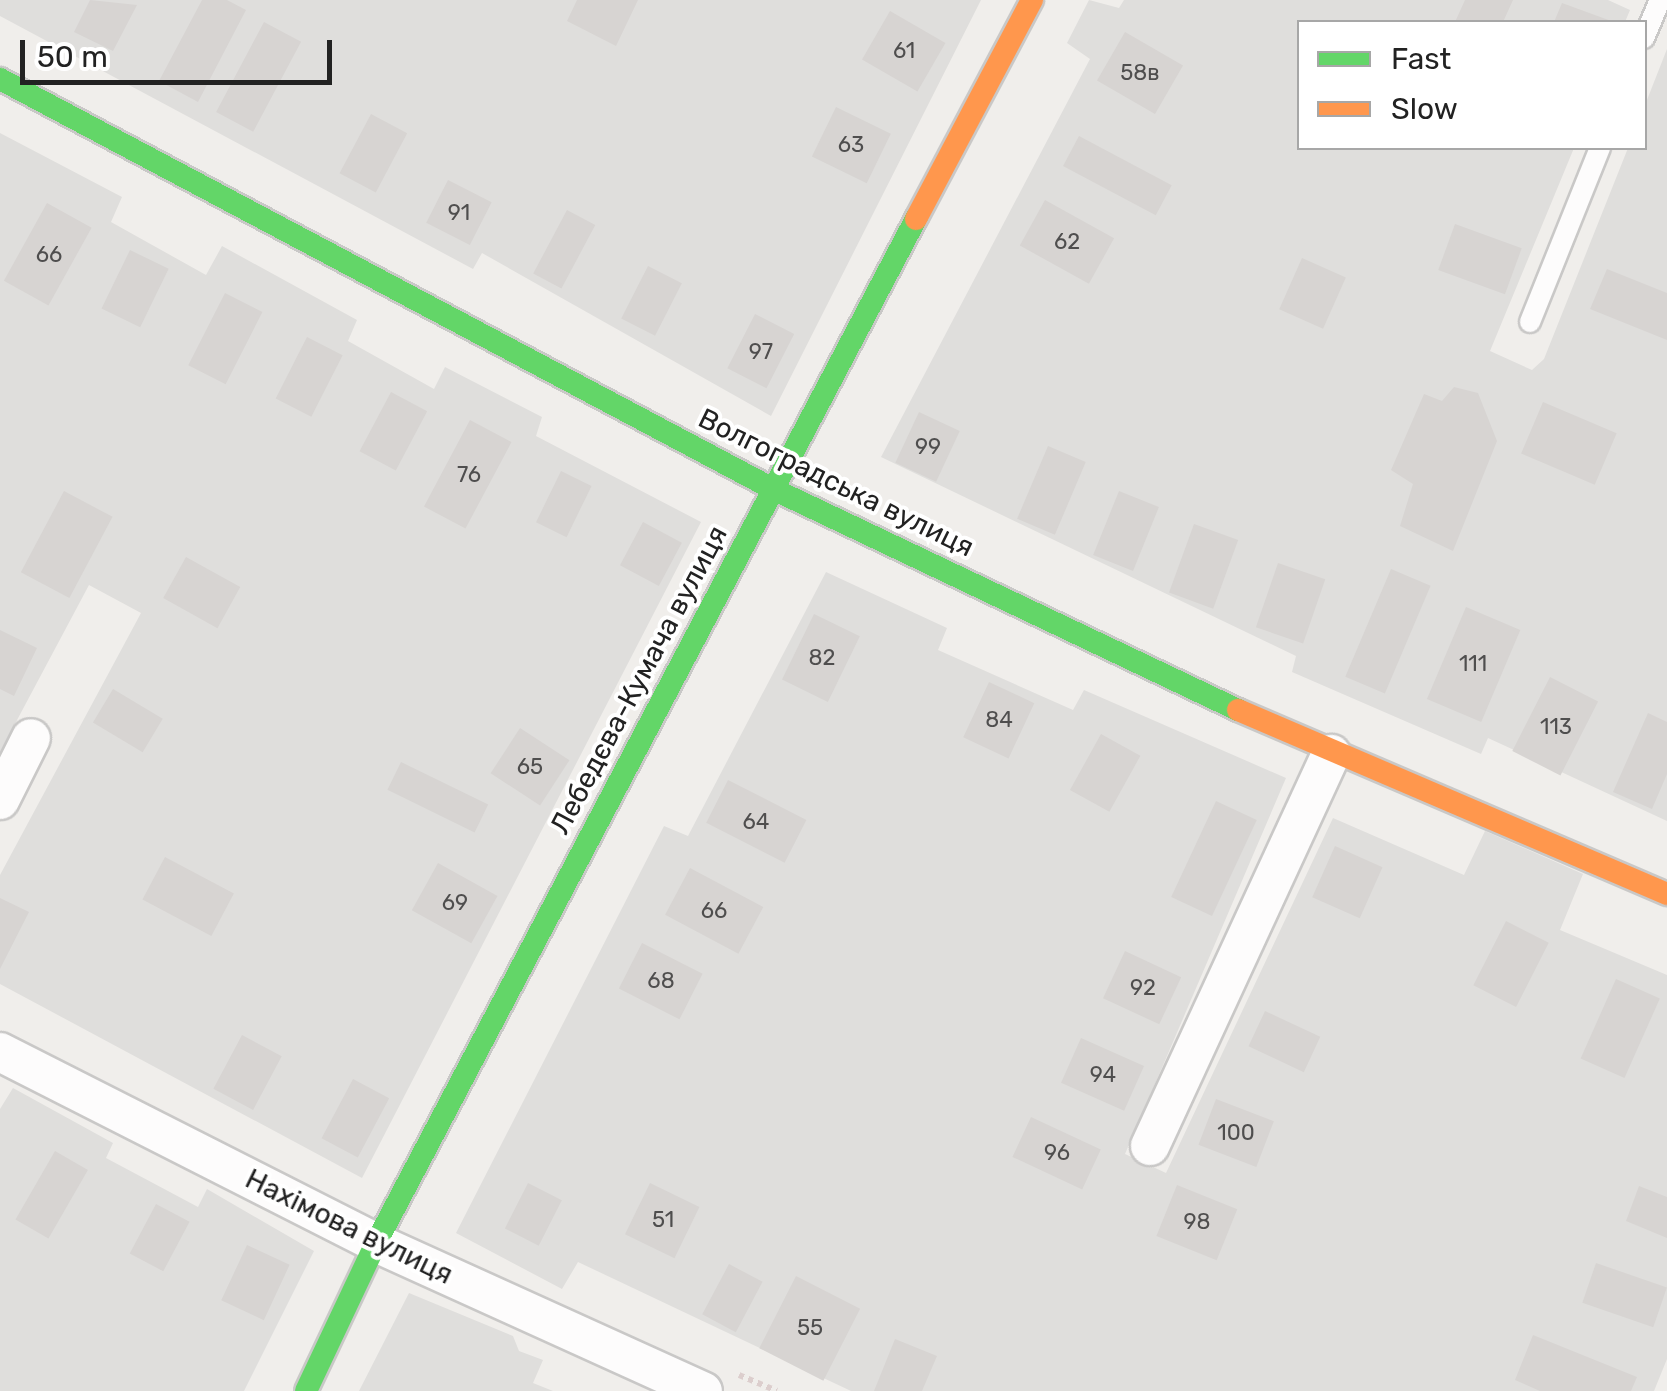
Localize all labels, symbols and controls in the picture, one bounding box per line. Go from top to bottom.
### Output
scale bar [25,20,338,82]
legend [1297,20,1647,150]
house number: 61 [893,38,915,64]
text: 50 m [37,39,108,75]
text: Fast [1391,41,1451,77]
house number: 58в [1120,60,1160,86]
text: Slow [1391,91,1458,127]
house number: 63 [838,132,864,158]
house number: 91 [448,200,470,226]
house number: 62 [1054,229,1080,255]
house number: 66 [36,242,62,268]
house number: 97 [749,339,773,365]
street label: Волгоградська вулиця [693,402,979,564]
house number: 99 [915,434,941,460]
house number: 76 [457,462,481,488]
street label: Лебедєва-Кумача вулиця [543,520,735,840]
house number: 82 [809,645,835,671]
house number: 111 [1459,651,1487,677]
house number: 84 [985,707,1013,733]
house number: 113 [1540,714,1572,740]
house number: 65 [517,754,543,780]
house number: 64 [743,809,769,835]
house number: 69 [442,890,468,916]
house number: 66 [701,898,727,924]
house number: 68 [647,968,675,994]
house number: 92 [1130,975,1156,1001]
house number: 94 [1090,1062,1116,1088]
house number: 100 [1217,1120,1255,1146]
house number: 96 [1044,1140,1070,1166]
street label: Нахімова вулиця [240,1162,458,1292]
house number: 51 [652,1207,674,1233]
house number: 98 [1183,1209,1211,1235]
house number: 55 [797,1315,823,1341]

